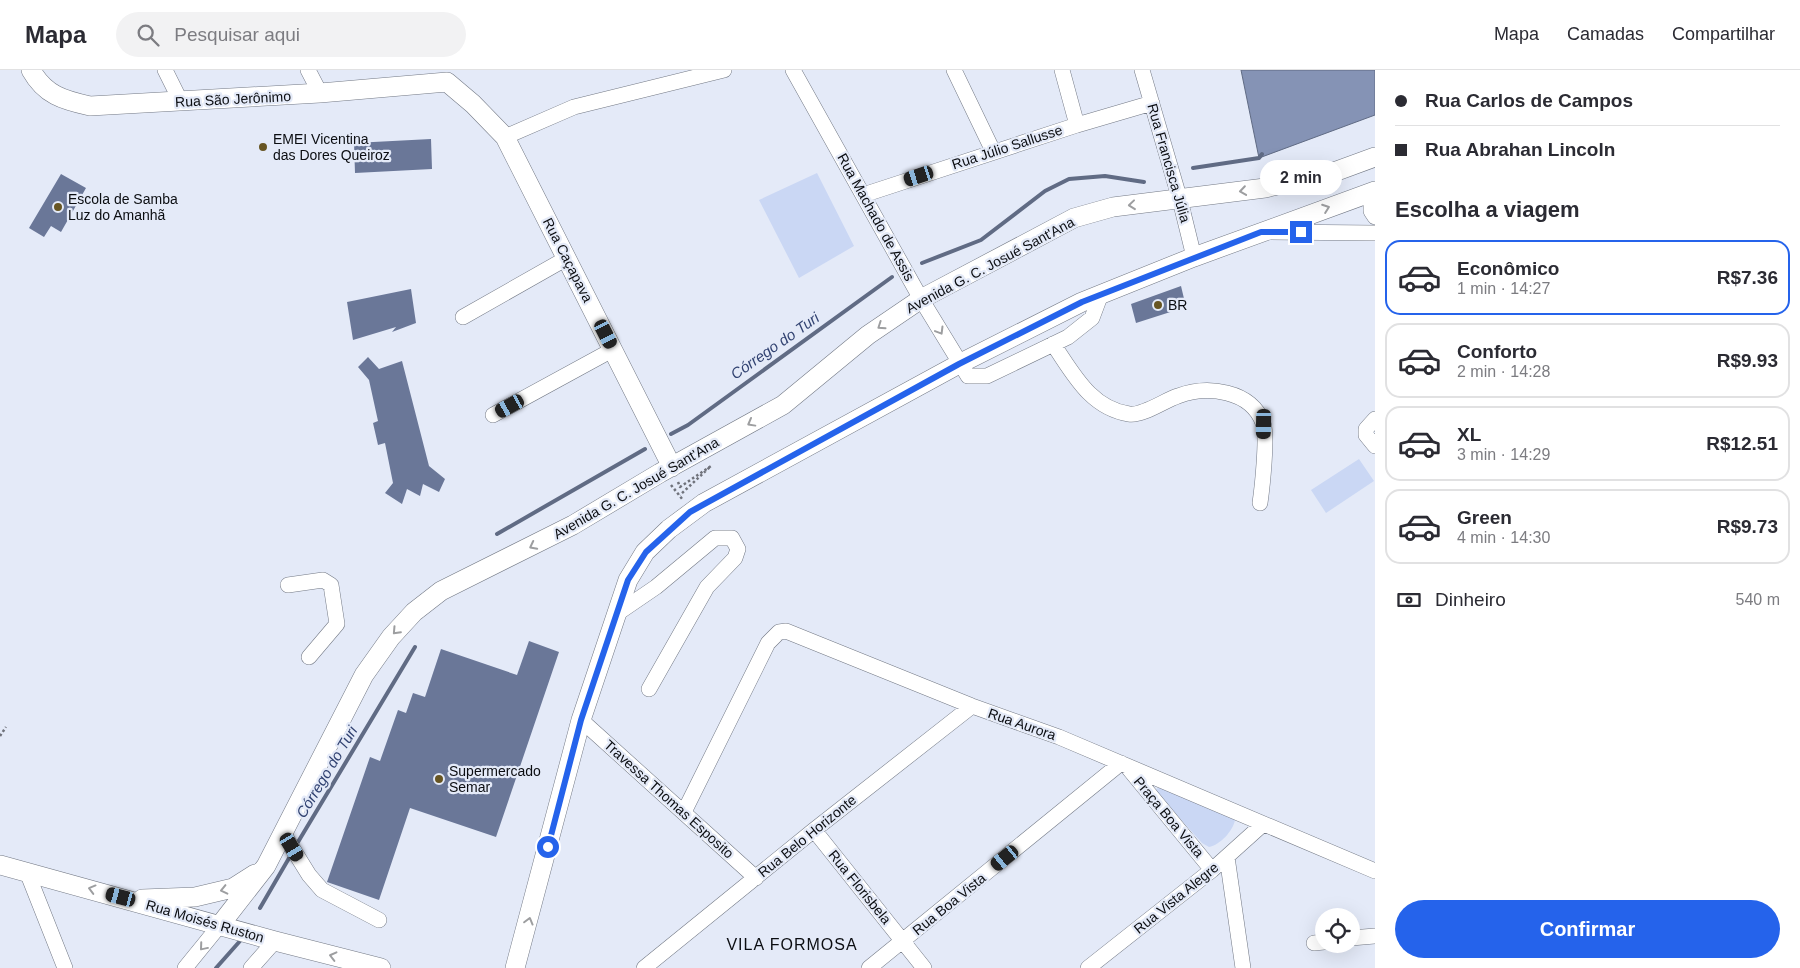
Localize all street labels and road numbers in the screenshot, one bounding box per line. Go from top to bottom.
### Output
street label: Rua São Jerônimo [175,88,292,110]
street label: Rua Francisca Júlia [1144,102,1194,224]
street label: Rua Júlio Sallusse [950,122,1064,172]
street label: Rua Machado de Assis [834,150,918,284]
street label: Avenida G. C. Josué Sant'Ana [903,214,1077,316]
street label: Rua Caçapava [540,215,596,305]
street label: Avenida G. C. Josué Sant'Ana [550,434,722,542]
street label: Rua Aurora [986,705,1058,743]
street label: Travessa Thomas Esposito [601,737,737,862]
street label: Praça Boa Vista [1131,774,1207,861]
street label: Rua Belo Horizonte [755,791,859,880]
street label: Rua Florisbela [825,847,895,927]
street label: Rua Vista Alegre [1131,859,1222,937]
street label: Rua Boa Vista [909,870,989,938]
street label: Rua Moisés Ruston [144,896,266,946]

